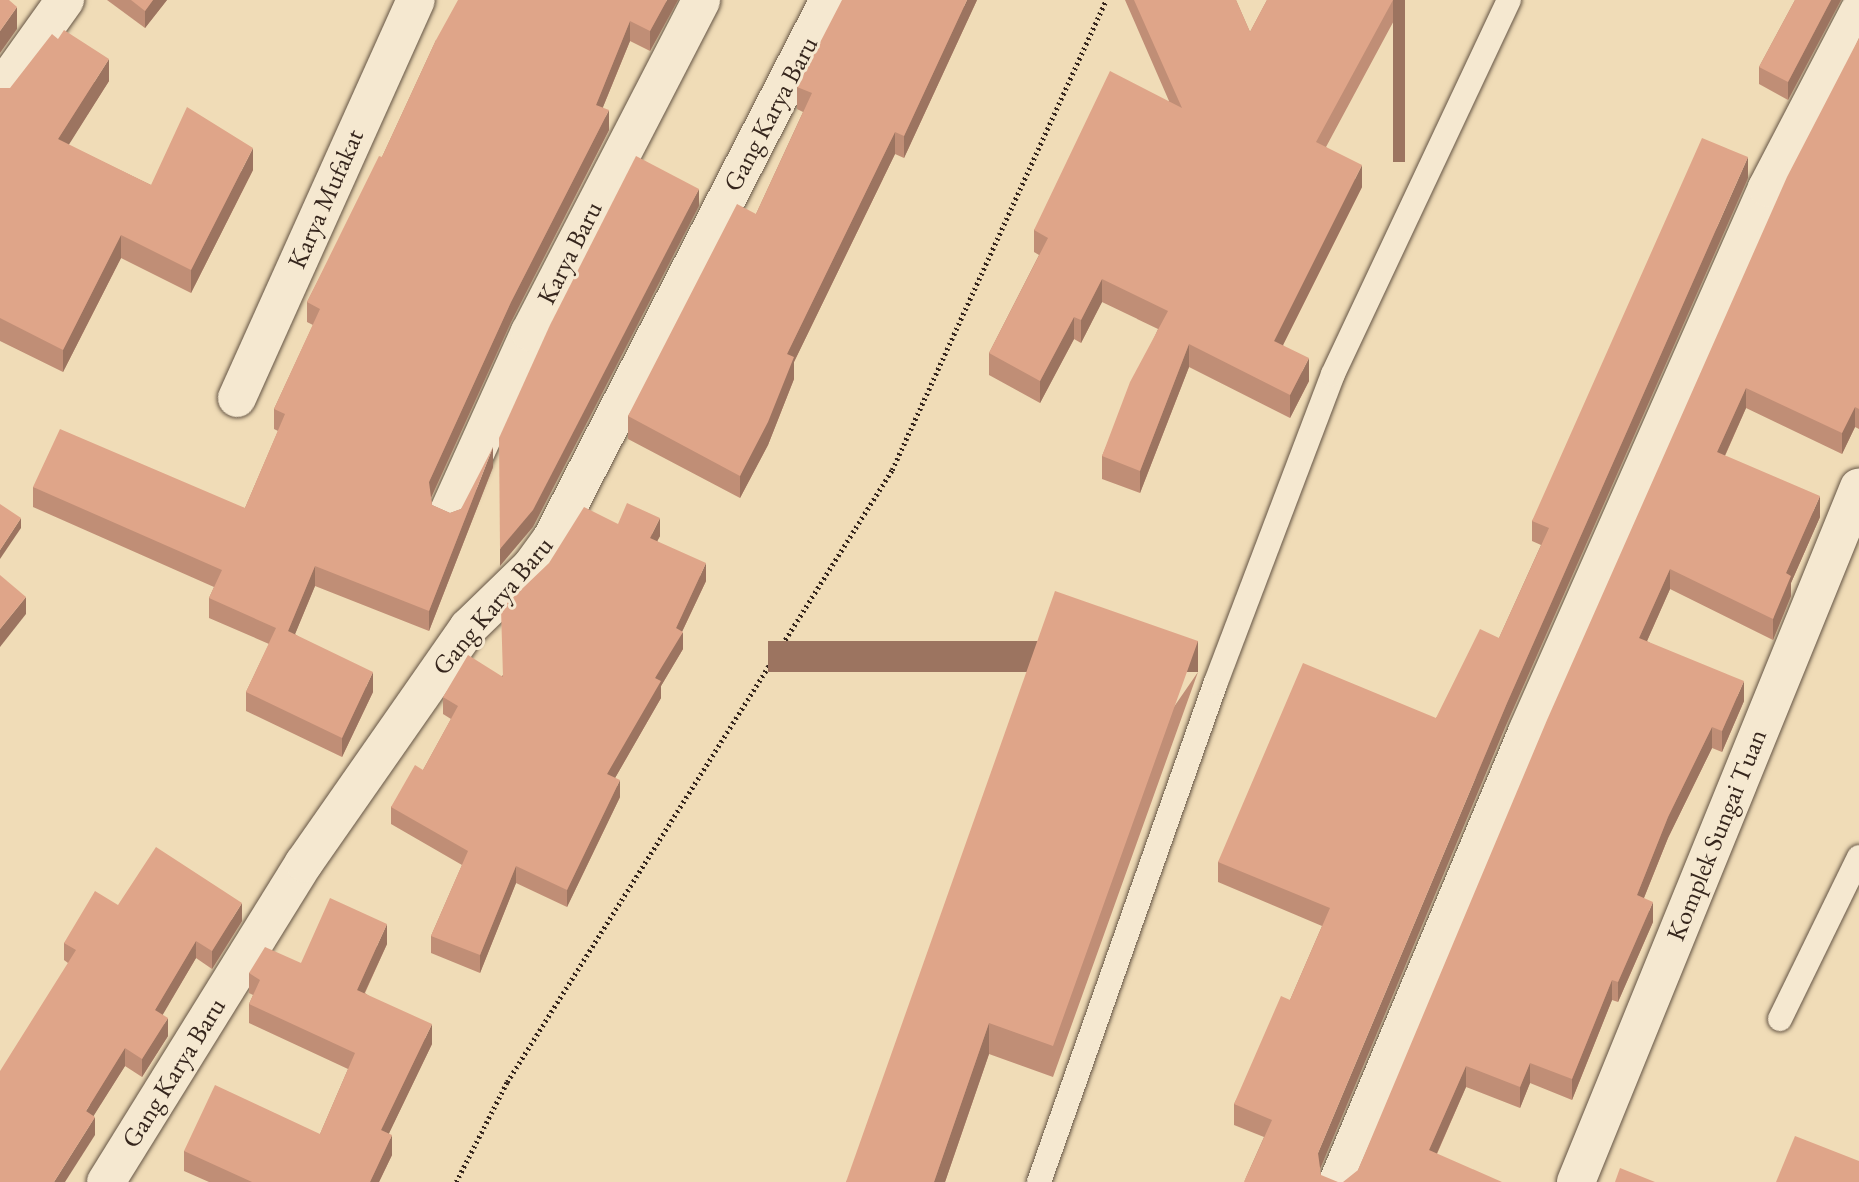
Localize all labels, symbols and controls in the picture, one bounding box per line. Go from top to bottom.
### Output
street label: Gang Karya Baru [717,31,825,197]
street label: Karya Mufakat [281,125,371,273]
street label: Karya Baru [531,196,609,310]
street label: Gang Karya Baru [426,531,560,681]
street label: Komplek Sungai Tuan [1660,725,1774,945]
street label: Gang Karya Baru [115,992,233,1154]

